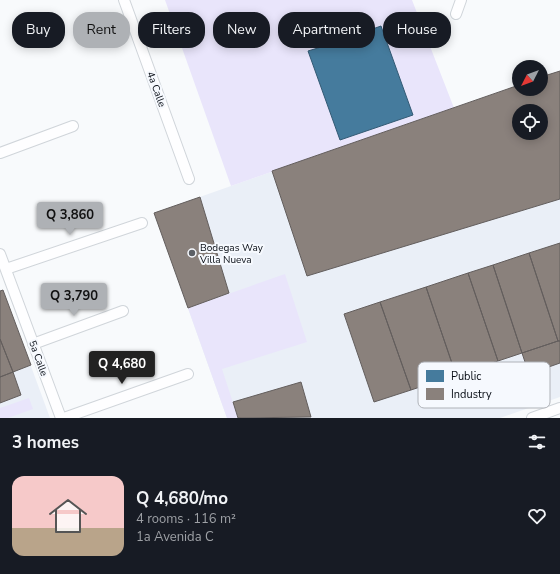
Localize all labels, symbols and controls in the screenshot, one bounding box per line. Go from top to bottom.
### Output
chip: Buy [12,12,65,48]
chip: Rent [73,12,130,48]
chip: Filters [138,12,205,48]
chip: New [213,12,270,48]
chip: Apartment [278,12,375,48]
chip: House [383,12,451,48]
north arrow [512,60,548,96]
map controls [512,60,548,140]
street label: 4a Calle [143,70,169,109]
button: locate [512,104,548,140]
pin: Q 3,860 [33,202,107,236]
text: Q 3,860 [46,206,94,224]
place label: Bodegas Way Villa Nueva [199,241,264,267]
marker: Bodegas Way Villa Nueva [187,248,197,258]
pin: Q 3,790 [37,283,111,317]
text: Q 3,790 [50,287,98,305]
street label: 5a Calle [25,339,51,378]
pin: Q 4,680 [85,351,159,385]
text: Q 4,680 [98,355,146,373]
legend [418,362,550,408]
text: Public [451,369,481,384]
text: Industry [451,387,492,402]
text: 3 homes [12,431,79,454]
icon: filters [526,431,548,453]
text: Q 4,680/mo [136,487,228,510]
icon: home [44,492,92,540]
icon: heart [526,505,548,527]
text: 4 rooms · 116 m² [136,510,236,528]
text: 1a Avenida C [136,528,214,546]

